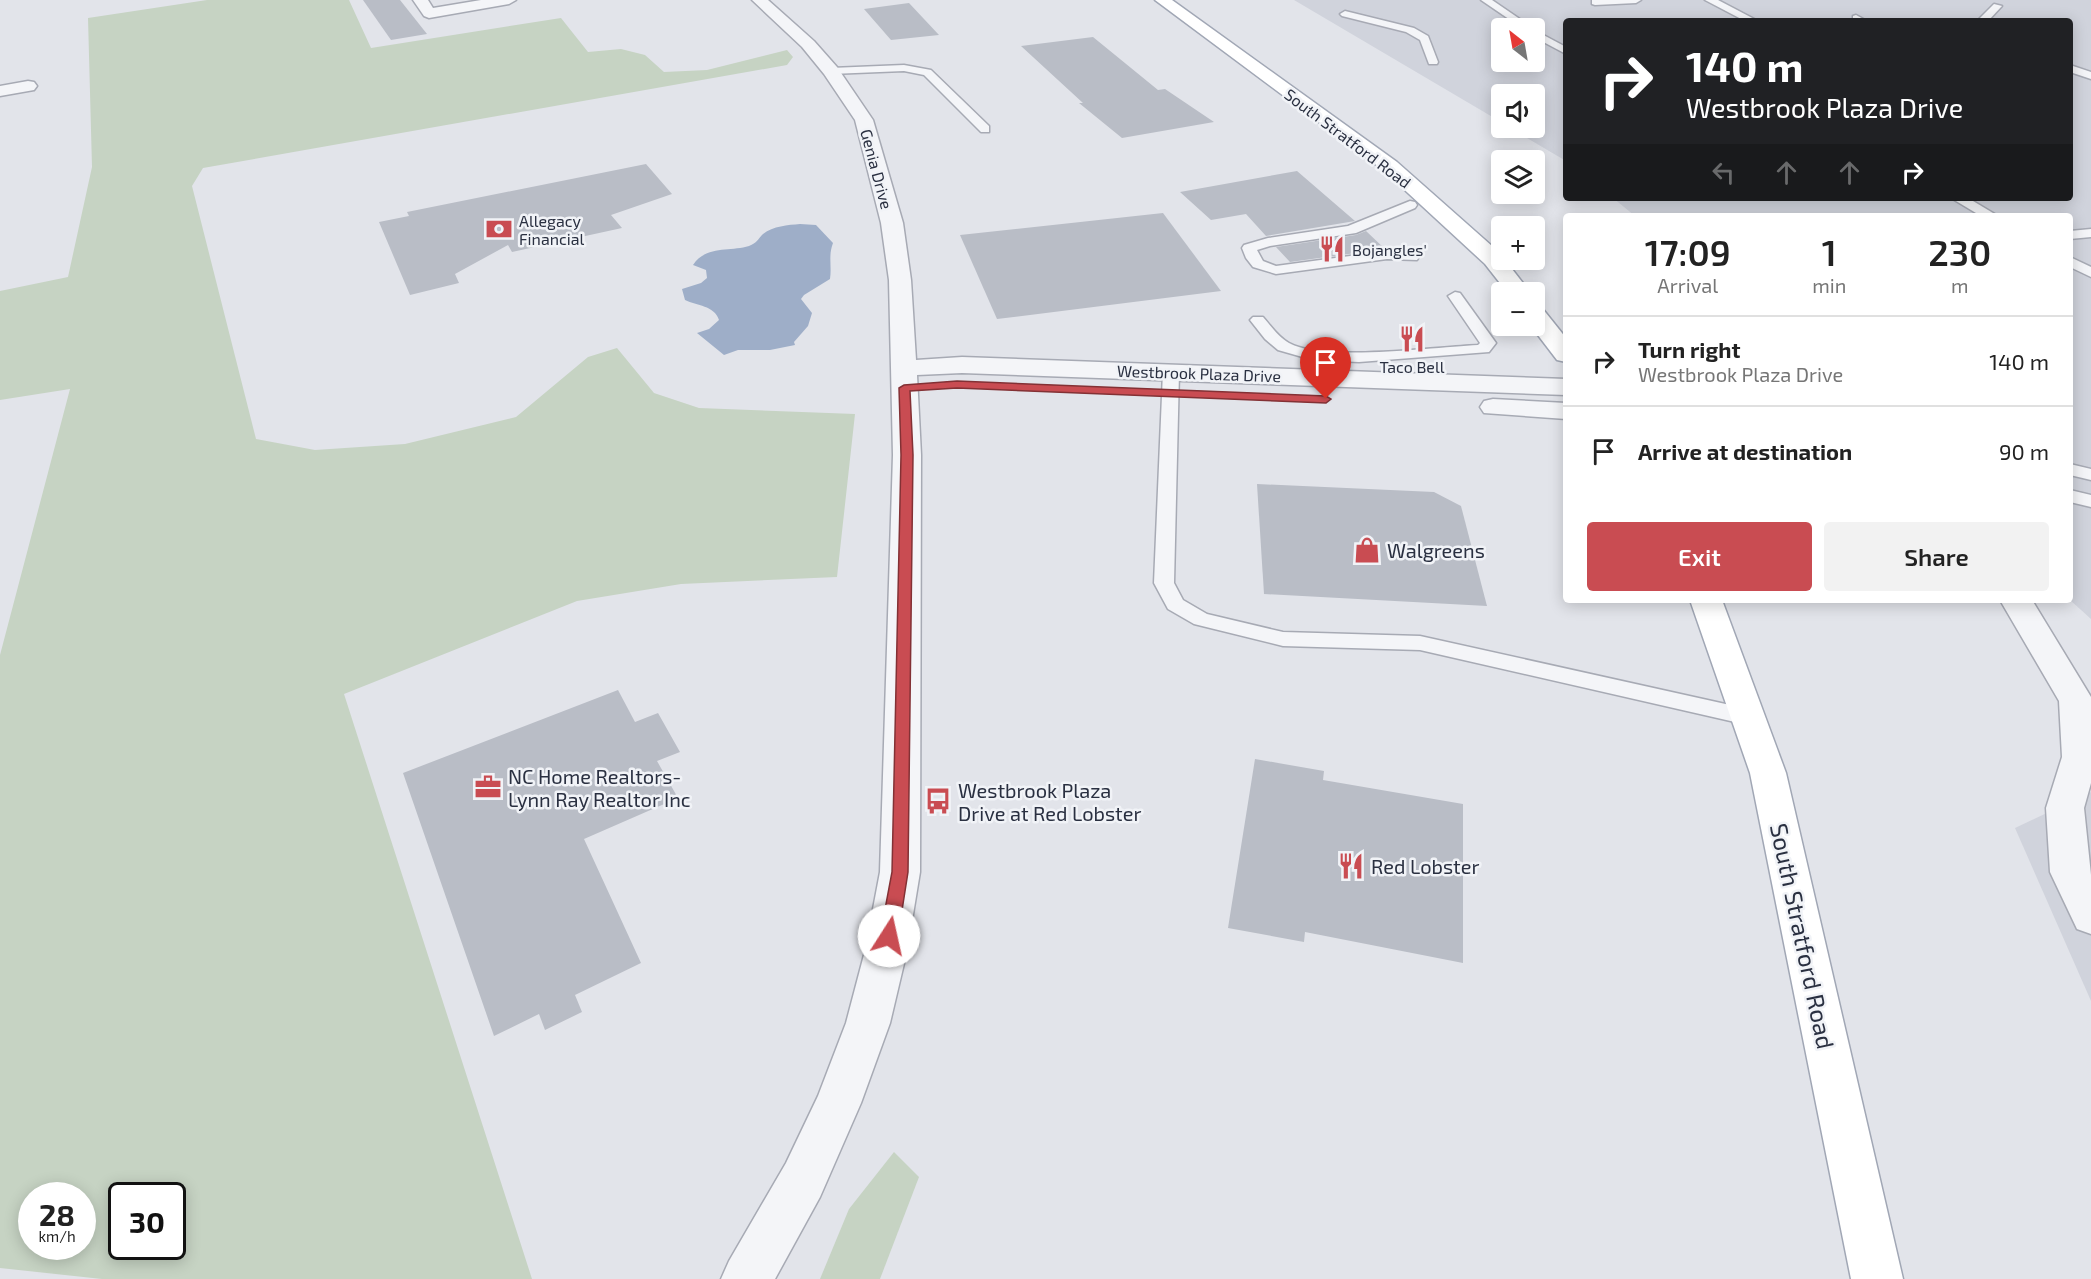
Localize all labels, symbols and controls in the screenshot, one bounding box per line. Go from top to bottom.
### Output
north arrow [1491,18,1545,72]
map controls [1491,18,1545,336]
text: 140 m [1686,40,1803,90]
icon: right [1587,42,1665,120]
street label: South Stratford Road [1281,84,1415,192]
button: sound [1491,84,1545,138]
text: Westbrook Plaza Drive [1686,91,1963,123]
street label: Genia Drive [857,127,897,211]
button: layers [1491,150,1545,204]
icon: left [1707,156,1740,189]
icon: ahead [1770,156,1803,189]
icon: ahead [1833,156,1866,189]
icon: right [1896,156,1929,189]
place label: Allegacy Financial [519,211,585,248]
bank icon: Allegacy Financial [484,214,514,244]
button: + [1491,216,1545,270]
text: 17:09 [1645,230,1731,273]
text: 1 [1822,230,1837,273]
text: 230 [1928,230,1991,273]
restaurant icon: Bojangles' [1317,234,1347,264]
place label: Bojangles' [1352,240,1427,260]
text: Arrival [1657,273,1718,297]
text: min [1812,273,1846,297]
text: m [1951,273,1968,297]
button: − [1491,282,1545,336]
restaurant icon: Taco Bell [1397,324,1427,354]
text: Turn right [1638,336,1740,362]
pin [1300,337,1351,399]
icon: right [1587,345,1620,378]
icon: arrive [1309,346,1342,379]
text: 140 m [1989,348,2049,374]
place label: Taco Bell [1380,357,1445,376]
street label: Westbrook Plaza Drive [1117,361,1281,385]
text: Westbrook Plaza Drive [1638,362,1843,386]
icon: arrive [1587,435,1620,468]
text: Arrive at destination [1638,438,1852,464]
text: 90 m [1999,438,2049,464]
button: Exit [1587,522,1812,591]
button: Share [1824,522,2049,591]
shop icon: Walgreens [1352,535,1382,565]
place label: Walgreens [1387,538,1485,562]
place label: NC Home Realtors- Lynn Ray Realtor Inc [508,764,691,811]
office icon: NC Home Realtors- Lynn Ray Realtor Inc [473,772,503,802]
place label: Westbrook Plaza Drive at Red Lobster [958,778,1141,825]
bus stop icon: Westbrook Plaza Drive at Red Lobster [923,786,953,816]
street label: South Stratford Road [1765,821,1841,1051]
restaurant icon: Red Lobster [1336,851,1366,881]
place label: Red Lobster [1371,854,1479,878]
position arrow [857,904,921,968]
speed limit sign: 30 [108,1182,186,1260]
text: 28 [39,1196,75,1232]
text: km/h [38,1227,76,1245]

